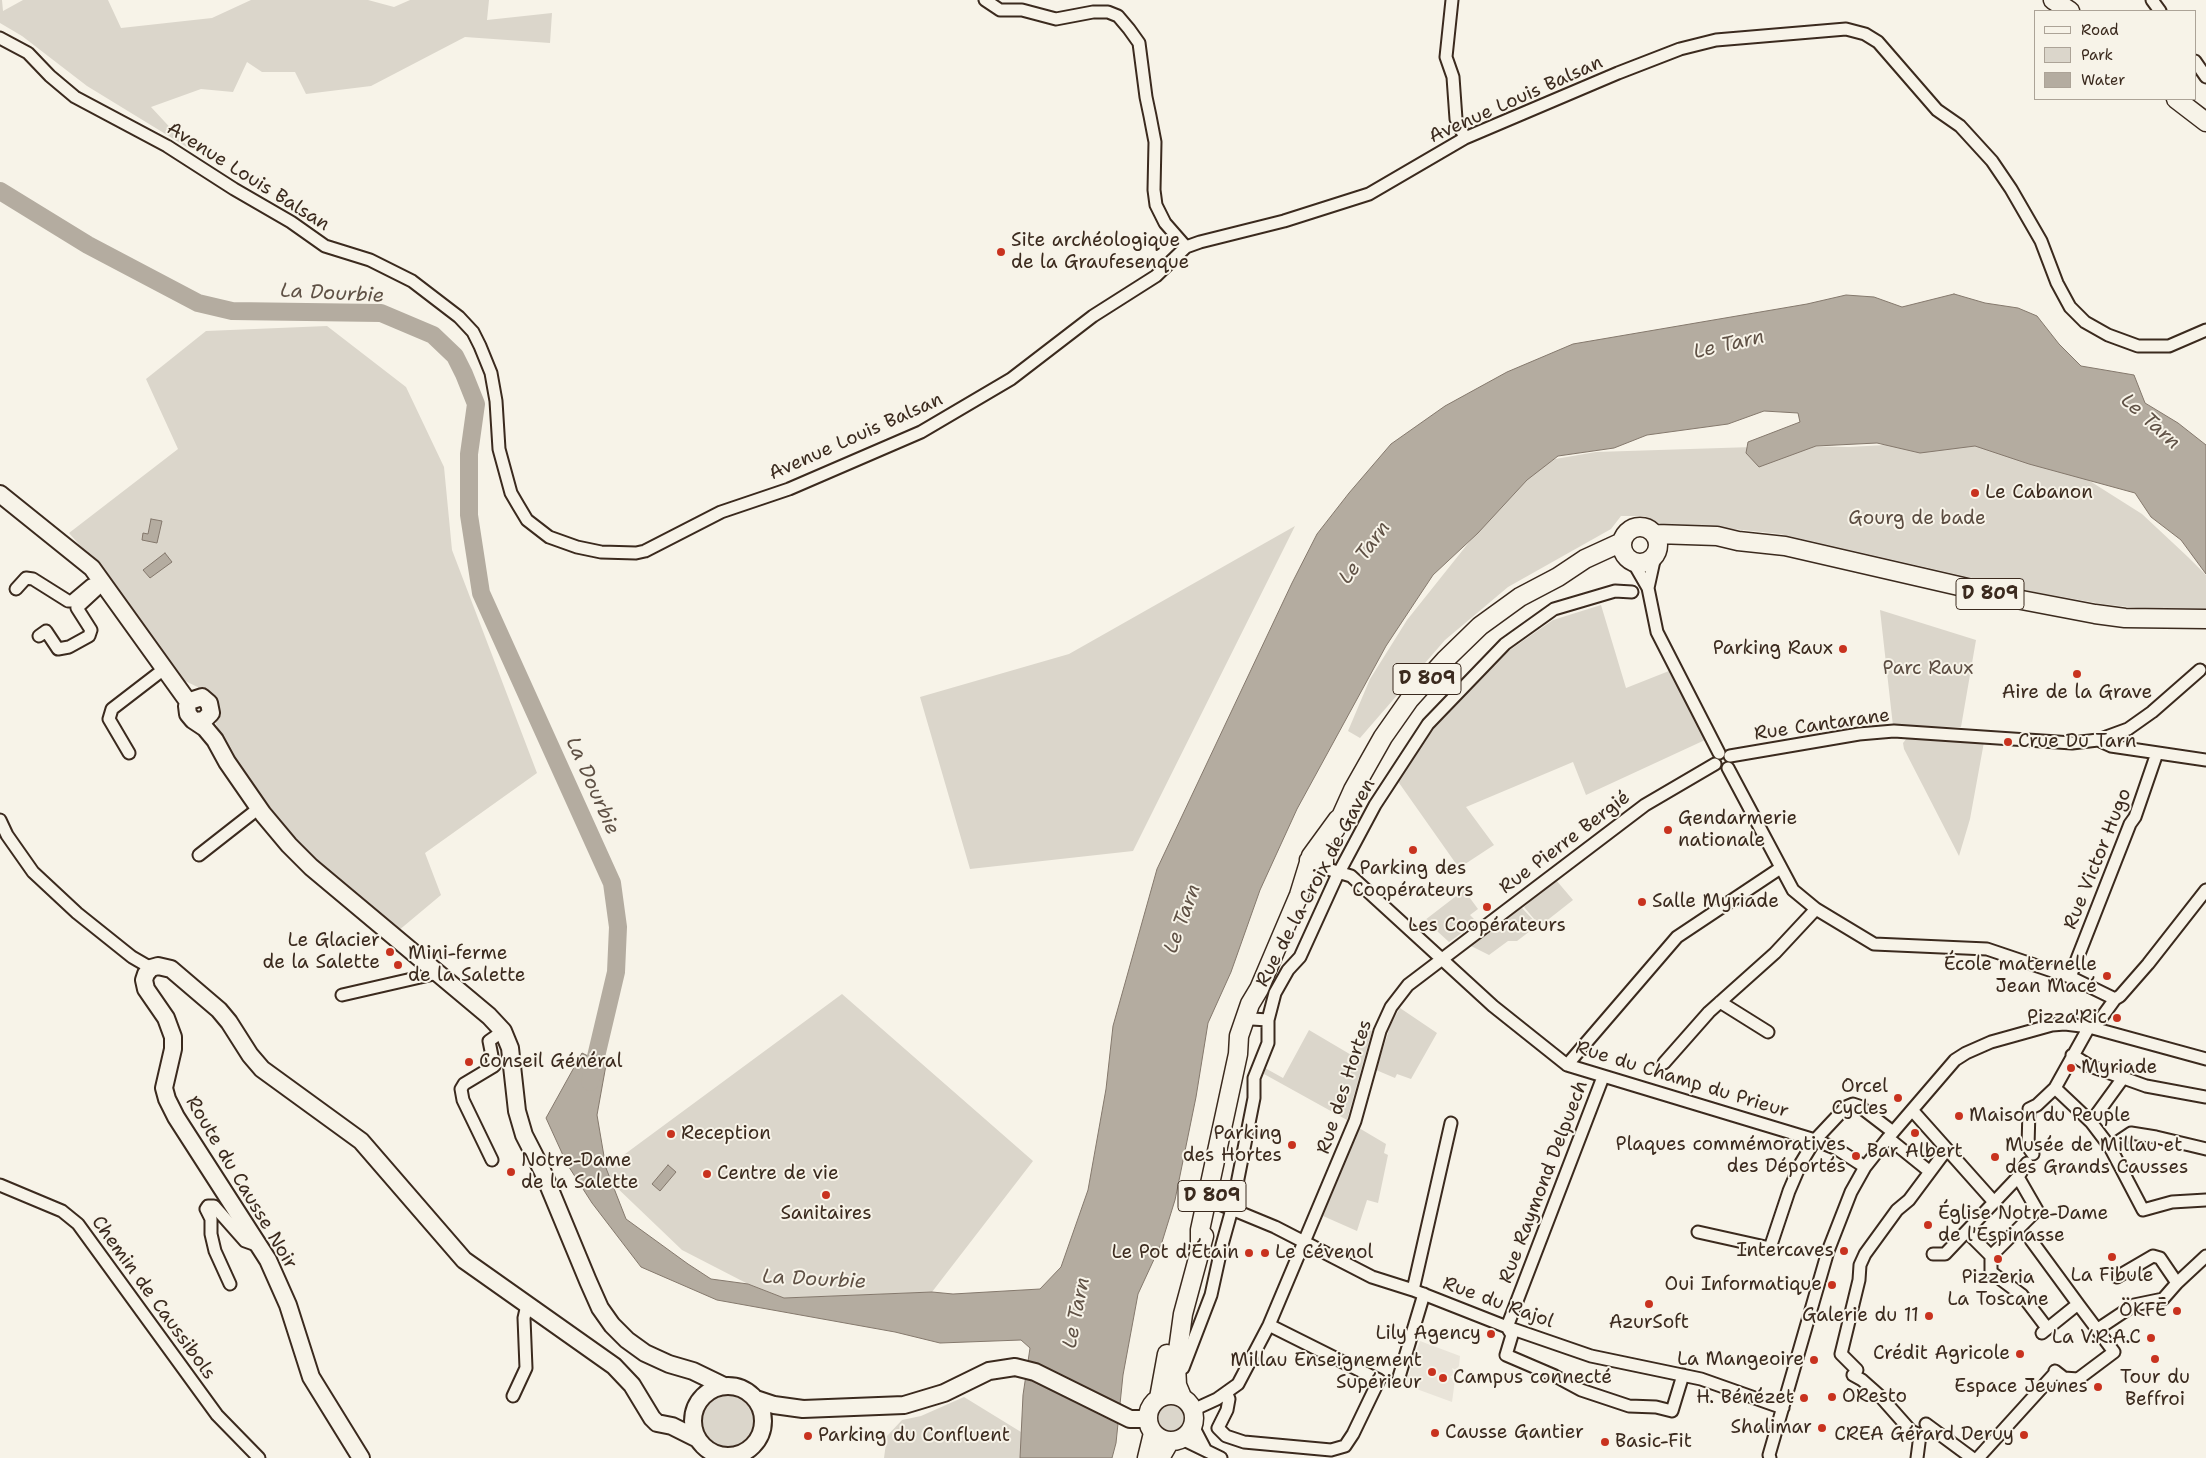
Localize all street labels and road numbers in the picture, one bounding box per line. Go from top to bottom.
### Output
street label: Avenue Louis Balsan [1426,51,1606,149]
street label: Avenue Louis Balsan [162,118,334,236]
street label: Avenue Louis Balsan [766,388,946,486]
road number: D 809 [1956,578,2024,610]
road number: D 809 [1393,664,1461,694]
street label: Rue Cantarane [1753,704,1891,746]
street label: Rue de la Croix de Gaven [1251,775,1381,991]
street label: Rue Victor Hugo [2059,785,2137,933]
street label: Rue Pierre Bergié [1495,787,1635,899]
street label: Rue des Hortes [1313,1017,1377,1157]
street label: Rue du Champ du Prieur [1573,1037,1791,1123]
street label: Rue Raymond Delpuech [1495,1077,1593,1287]
street label: Route du Causse Noir [180,1092,302,1274]
road number: D 809 [1178,1180,1246,1212]
street label: Chemin de Caussibols [86,1212,220,1384]
street label: Rue du Rajol [1439,1272,1557,1334]

